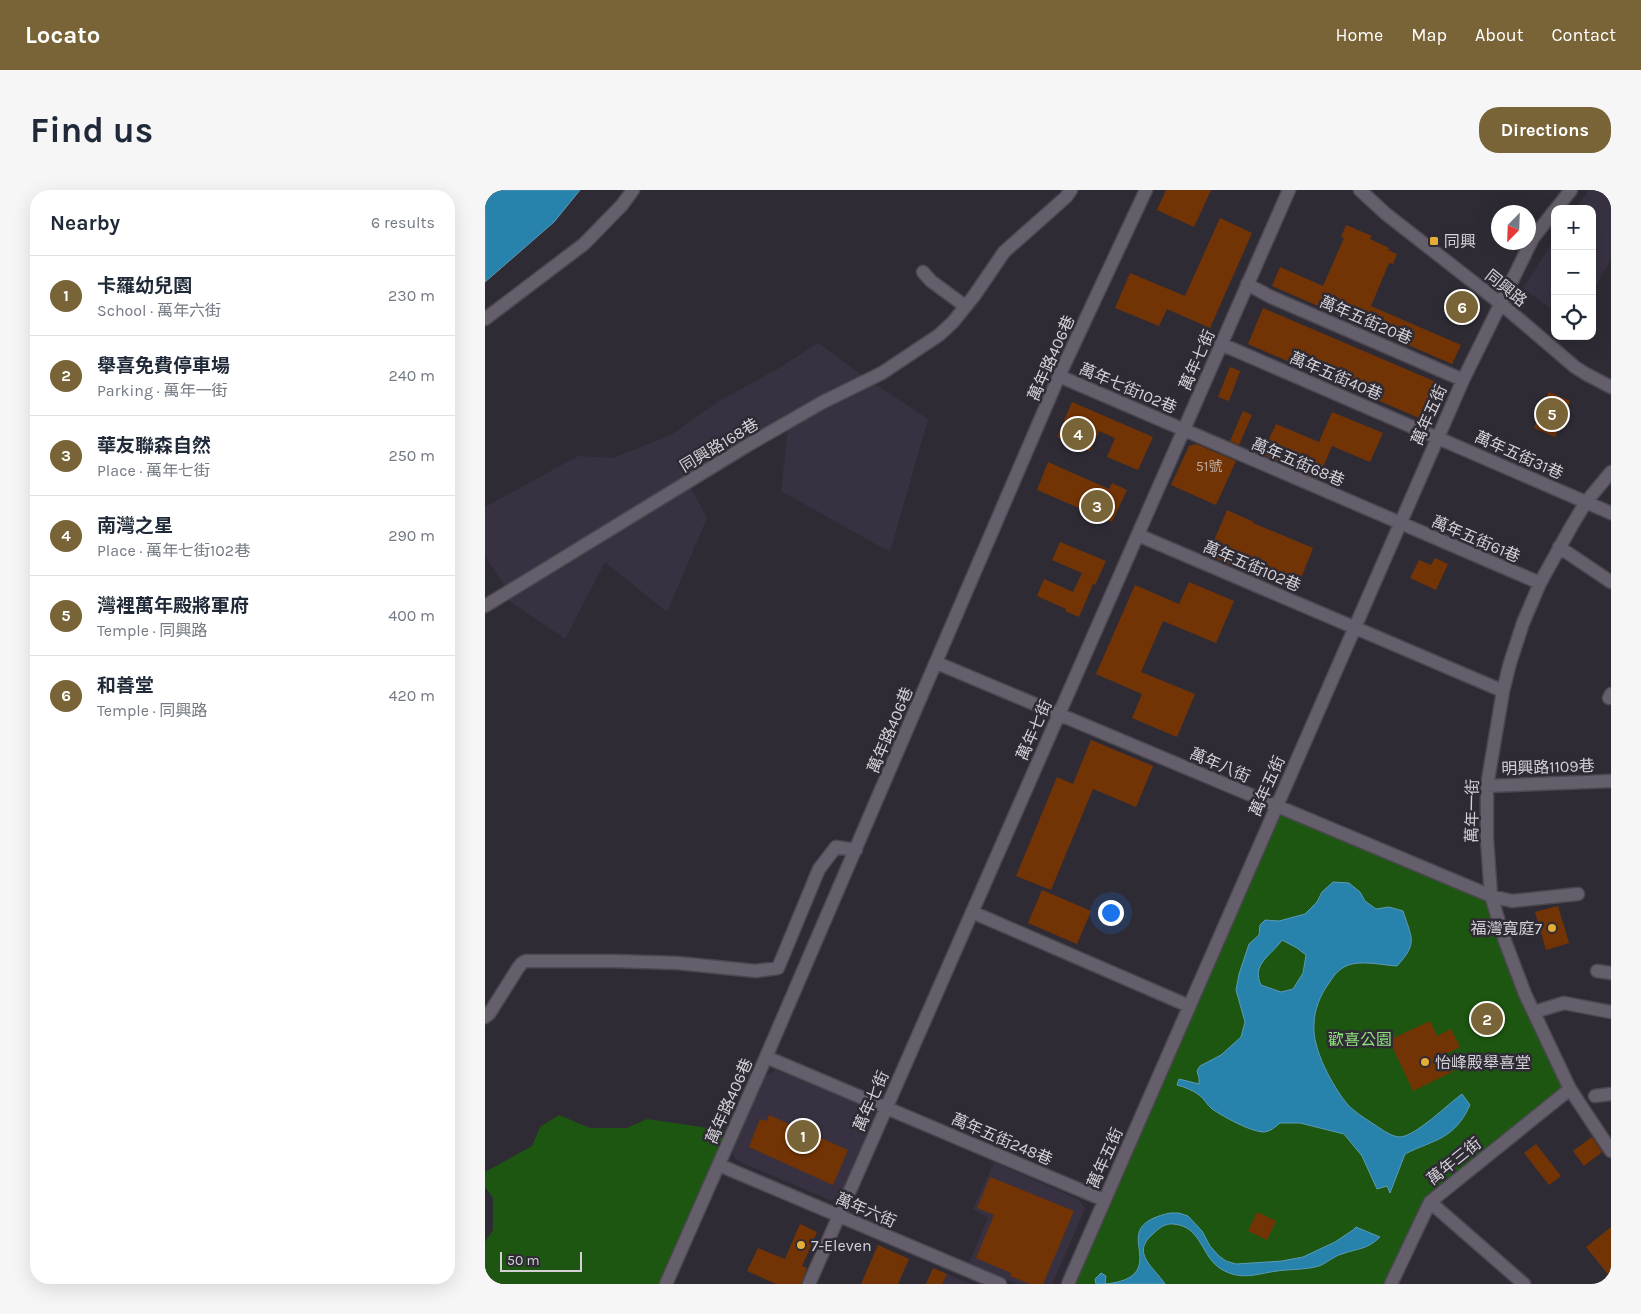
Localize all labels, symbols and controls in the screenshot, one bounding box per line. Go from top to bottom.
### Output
text: Locato [25,21,100,49]
text: Home [1335,24,1383,46]
text: Map [1411,24,1447,46]
text: About [1475,24,1524,46]
text: Contact [1552,24,1616,46]
button: Directions [1479,107,1611,153]
text: Find us [30,110,153,151]
north arrow [1491,205,1536,250]
map controls [1551,205,1596,340]
button: + [1551,205,1596,250]
text: Nearby [50,211,120,235]
text: 6 results [371,213,435,232]
place label: 同興 [1444,232,1476,251]
marker: 同興 [1428,235,1440,247]
button: − [1551,250,1596,295]
street label: 同興路 [1481,266,1531,310]
text: 卡羅幼兒園 [97,275,192,297]
text: 1 [63,286,69,305]
text: 230 m [388,286,435,305]
pin: 6 [1446,288,1478,326]
street label: 萬年五街20巷 [1317,292,1415,348]
button: locate [1551,295,1596,340]
text: School · 萬年六街 [97,301,221,320]
street label: 萬年路406巷 [1024,312,1078,404]
street label: 萬年七街 [1175,327,1219,393]
street label: 萬年五街40巷 [1287,348,1385,404]
text: 舉喜免費停車場 [97,355,230,377]
street label: 萬年七街102巷 [1076,359,1180,417]
text: 2 [61,366,71,385]
text: 240 m [389,366,435,385]
text: Parking · 萬年一街 [97,381,227,400]
street label: 萬年五街 [1407,382,1451,448]
pin: 5 [1536,395,1568,433]
street label: 同興路168巷 [676,414,762,476]
pin: 4 [1062,415,1094,453]
street label: 萬年五街31巷 [1472,427,1566,483]
street label: 萬年五街68巷 [1249,434,1347,490]
text: 華友聯森自然 [97,435,211,457]
text: 3 [61,446,71,465]
text: 250 m [388,446,435,465]
house number: 51號 [1196,458,1222,475]
text: Place · 萬年七街 [97,461,210,480]
pin: 3 [1081,487,1113,525]
street label: 萬年五街61巷 [1429,512,1523,566]
text: 南灣之星 [97,515,173,537]
text: 4 [61,526,71,545]
text: 290 m [388,526,435,545]
street label: 萬年五街102巷 [1200,537,1304,595]
text: Place · 萬年七街102巷 [97,541,250,560]
text: 灣裡萬年殿將軍府 [97,595,249,617]
text: 5 [61,606,71,625]
text: 400 m [388,606,435,625]
text: Temple · 同興路 [97,621,208,640]
text: 和善堂 [97,675,154,697]
street label: 萬年路406巷 [863,684,917,776]
text: 6 [61,686,71,705]
text: 420 m [389,686,435,705]
street label: 萬年七街 [1012,697,1056,763]
text: Temple · 同興路 [97,701,208,720]
street label: 萬年八街 [1187,744,1253,786]
street label: 萬年五街 [1245,753,1289,819]
street label: 明興路1109巷 [1501,756,1595,778]
street label: 萬年一街 [1462,779,1482,843]
your location [1098,900,1124,926]
place label: 福灣寬庭7 [1470,919,1542,938]
marker: 福灣寬庭7 [1546,922,1558,934]
pin: 2 [1471,1000,1503,1038]
park label: 歡喜公園 [1328,1030,1392,1049]
place label: 怡峰殿舉喜堂 [1435,1053,1531,1072]
street label: 萬年路406巷 [702,1055,756,1147]
marker: 怡峰殿舉喜堂 [1419,1056,1431,1068]
street label: 萬年七街 [849,1068,893,1134]
street label: 萬年五街248巷 [949,1109,1055,1169]
pin: 1 [787,1117,819,1155]
street label: 萬年五街 [1083,1125,1127,1191]
street label: 萬年三街 [1423,1133,1485,1189]
street label: 萬年六街 [833,1189,899,1231]
place label: 7-Eleven [811,1236,872,1255]
marker: 7-Eleven [795,1239,807,1251]
scale bar [500,1249,583,1272]
text: 50 m [507,1252,540,1269]

